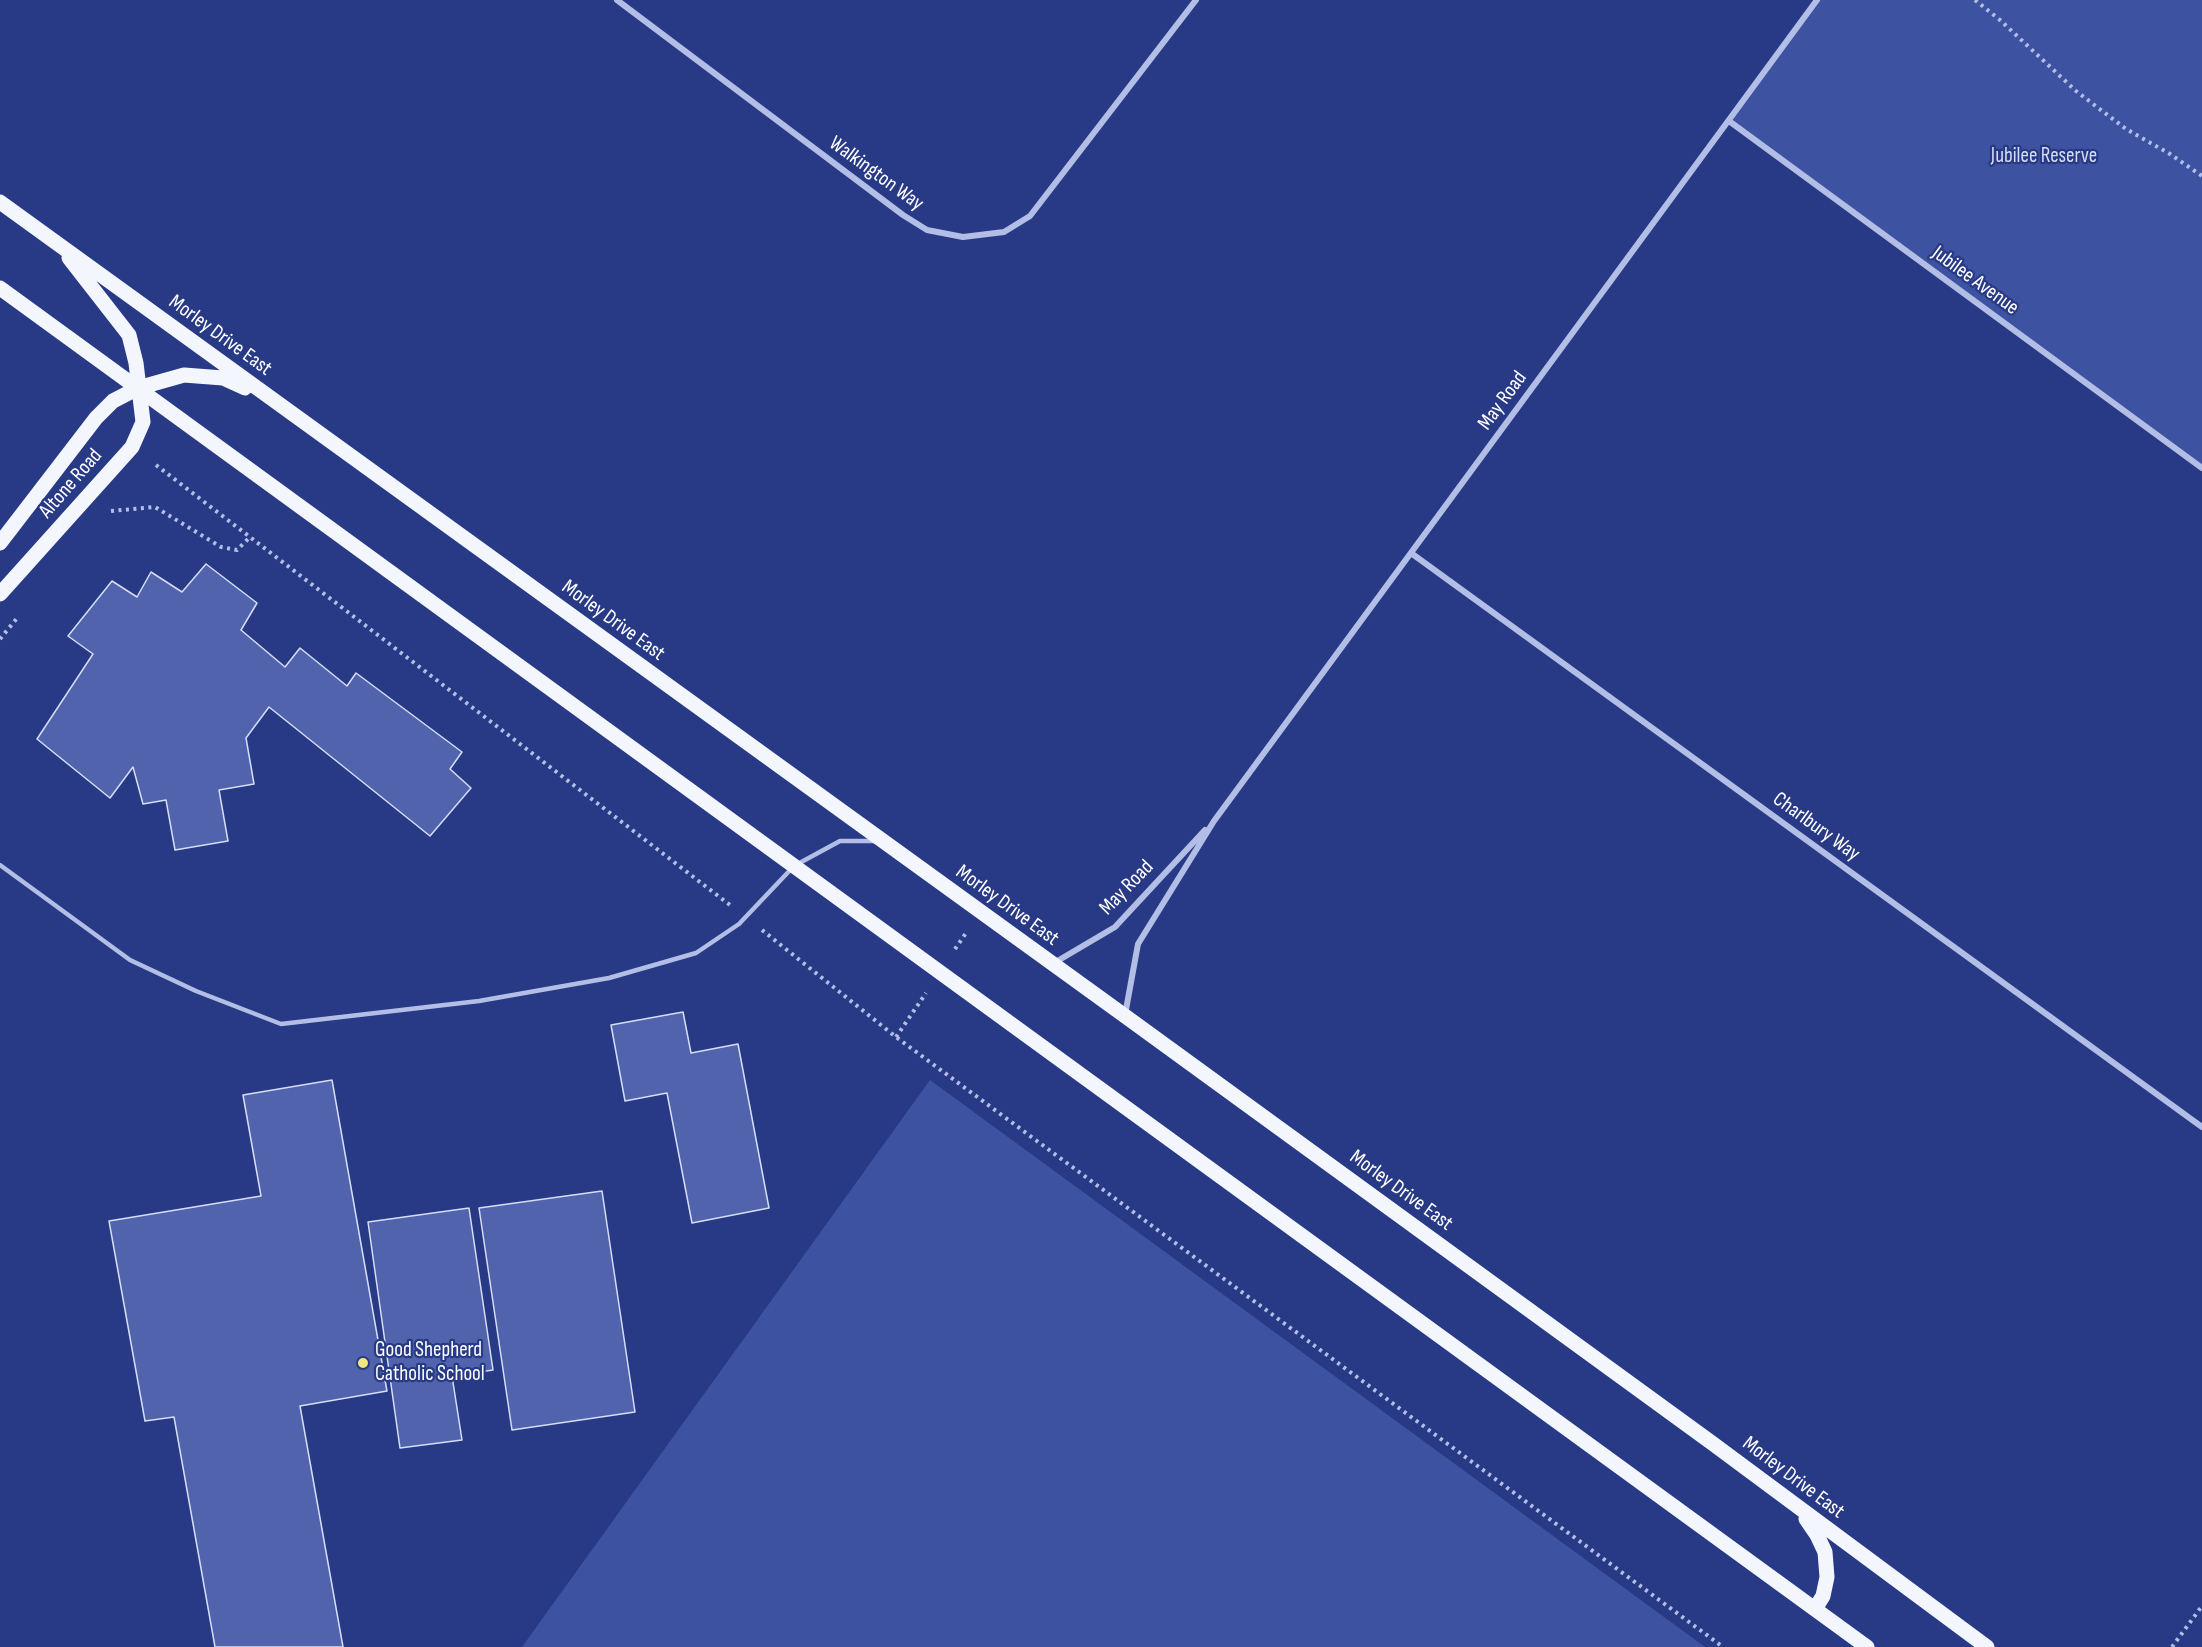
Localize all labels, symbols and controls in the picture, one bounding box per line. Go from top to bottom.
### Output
street label: Walkington Way [824,131,928,217]
park label: Jubilee Reserve [1991,144,2097,170]
street label: Jubilee Avenue [1927,241,2023,321]
street label: Morley Drive East [164,290,276,382]
street label: May Road [1473,367,1533,435]
street label: Altone Road [34,444,108,524]
street label: Morley Drive East [557,575,669,667]
street label: Charlbury Way [1768,787,1864,867]
street label: May Road [1095,855,1159,921]
street label: Morley Drive East [951,860,1063,952]
street label: Morley Drive East [1345,1145,1457,1237]
place label: Good Shepherd Catholic School [375,1338,485,1388]
marker: Good Shepherd Catholic School [356,1356,370,1370]
street label: Morley Drive East [1737,1431,1849,1525]

